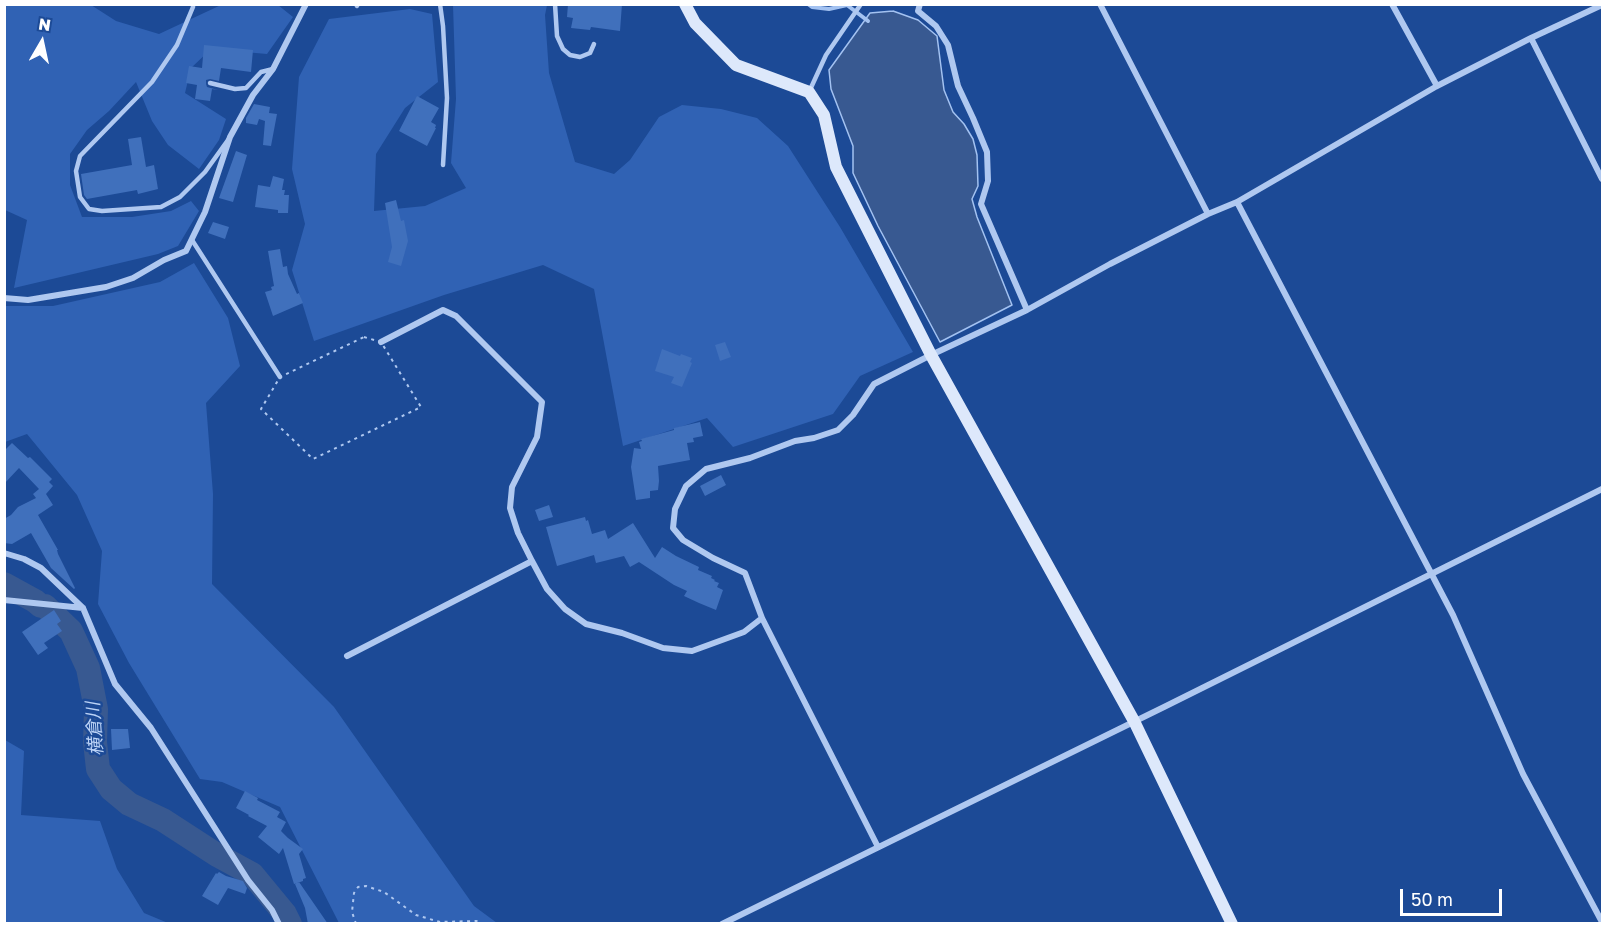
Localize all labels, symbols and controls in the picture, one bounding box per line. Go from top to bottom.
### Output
north arrow [12,12,72,72]
text: N [37,13,52,35]
water label: 横倉川 [82,701,108,757]
scale bar [1403,877,1505,915]
text: 50 m [1411,888,1453,910]

